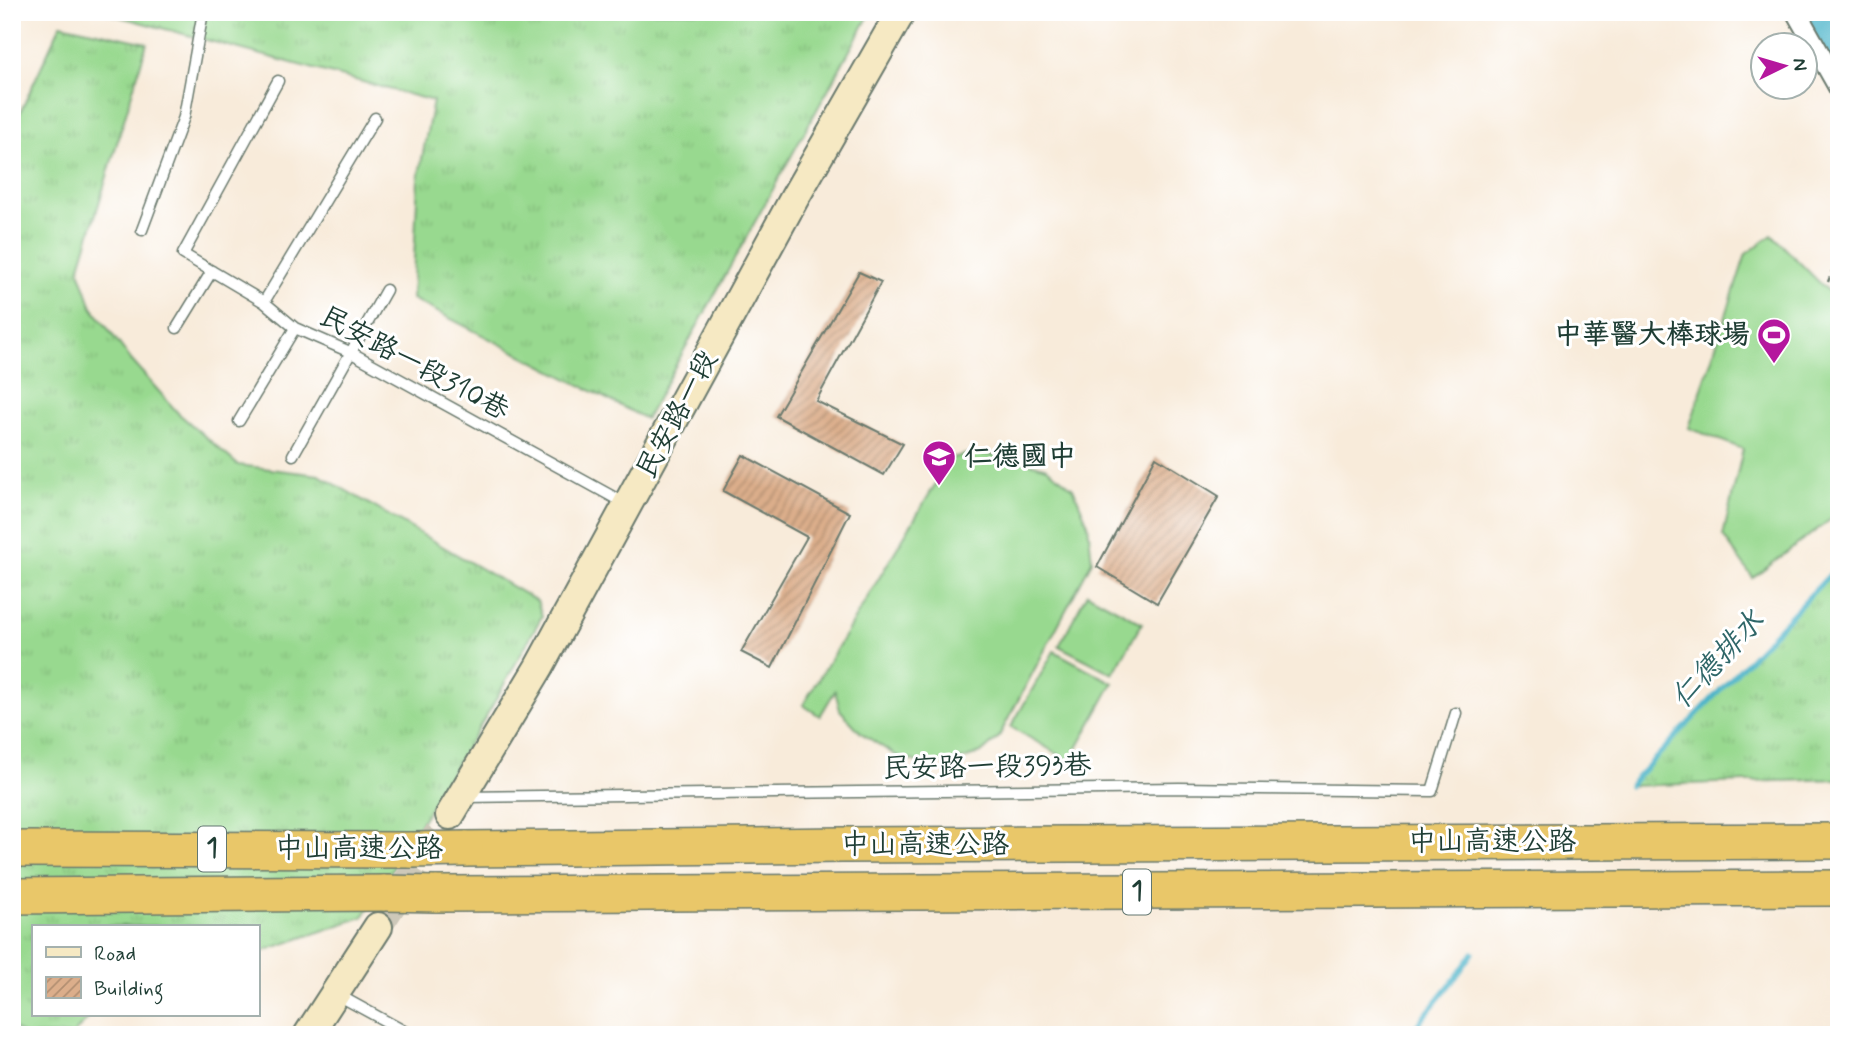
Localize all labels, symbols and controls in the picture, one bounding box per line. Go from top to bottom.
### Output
north arrow [1750,32,1820,102]
text: N [1786,57,1812,72]
street label: 民安路一段310巷 [313,298,516,430]
sports icon: 中華醫大棒球場 [1755,316,1793,365]
place label: 中華醫大棒球場 [1554,317,1750,354]
street label: 民安路一段 [629,345,727,485]
school or university icon: 仁德國中 [920,438,958,487]
place label: 仁德國中 [964,439,1076,476]
water label: 仁德排水 [1663,602,1774,717]
street label: 民安路一段393巷 [882,748,1093,788]
street label: 中山高速公路 [1408,824,1576,861]
road number: 1 [198,827,226,872]
street label: 中山高速公路 [841,827,1009,864]
street label: 中山高速公路 [275,831,443,868]
road number: 1 [1123,870,1151,914]
legend [32,925,259,1016]
text: Road [94,940,136,968]
text: Building [94,975,164,1005]

